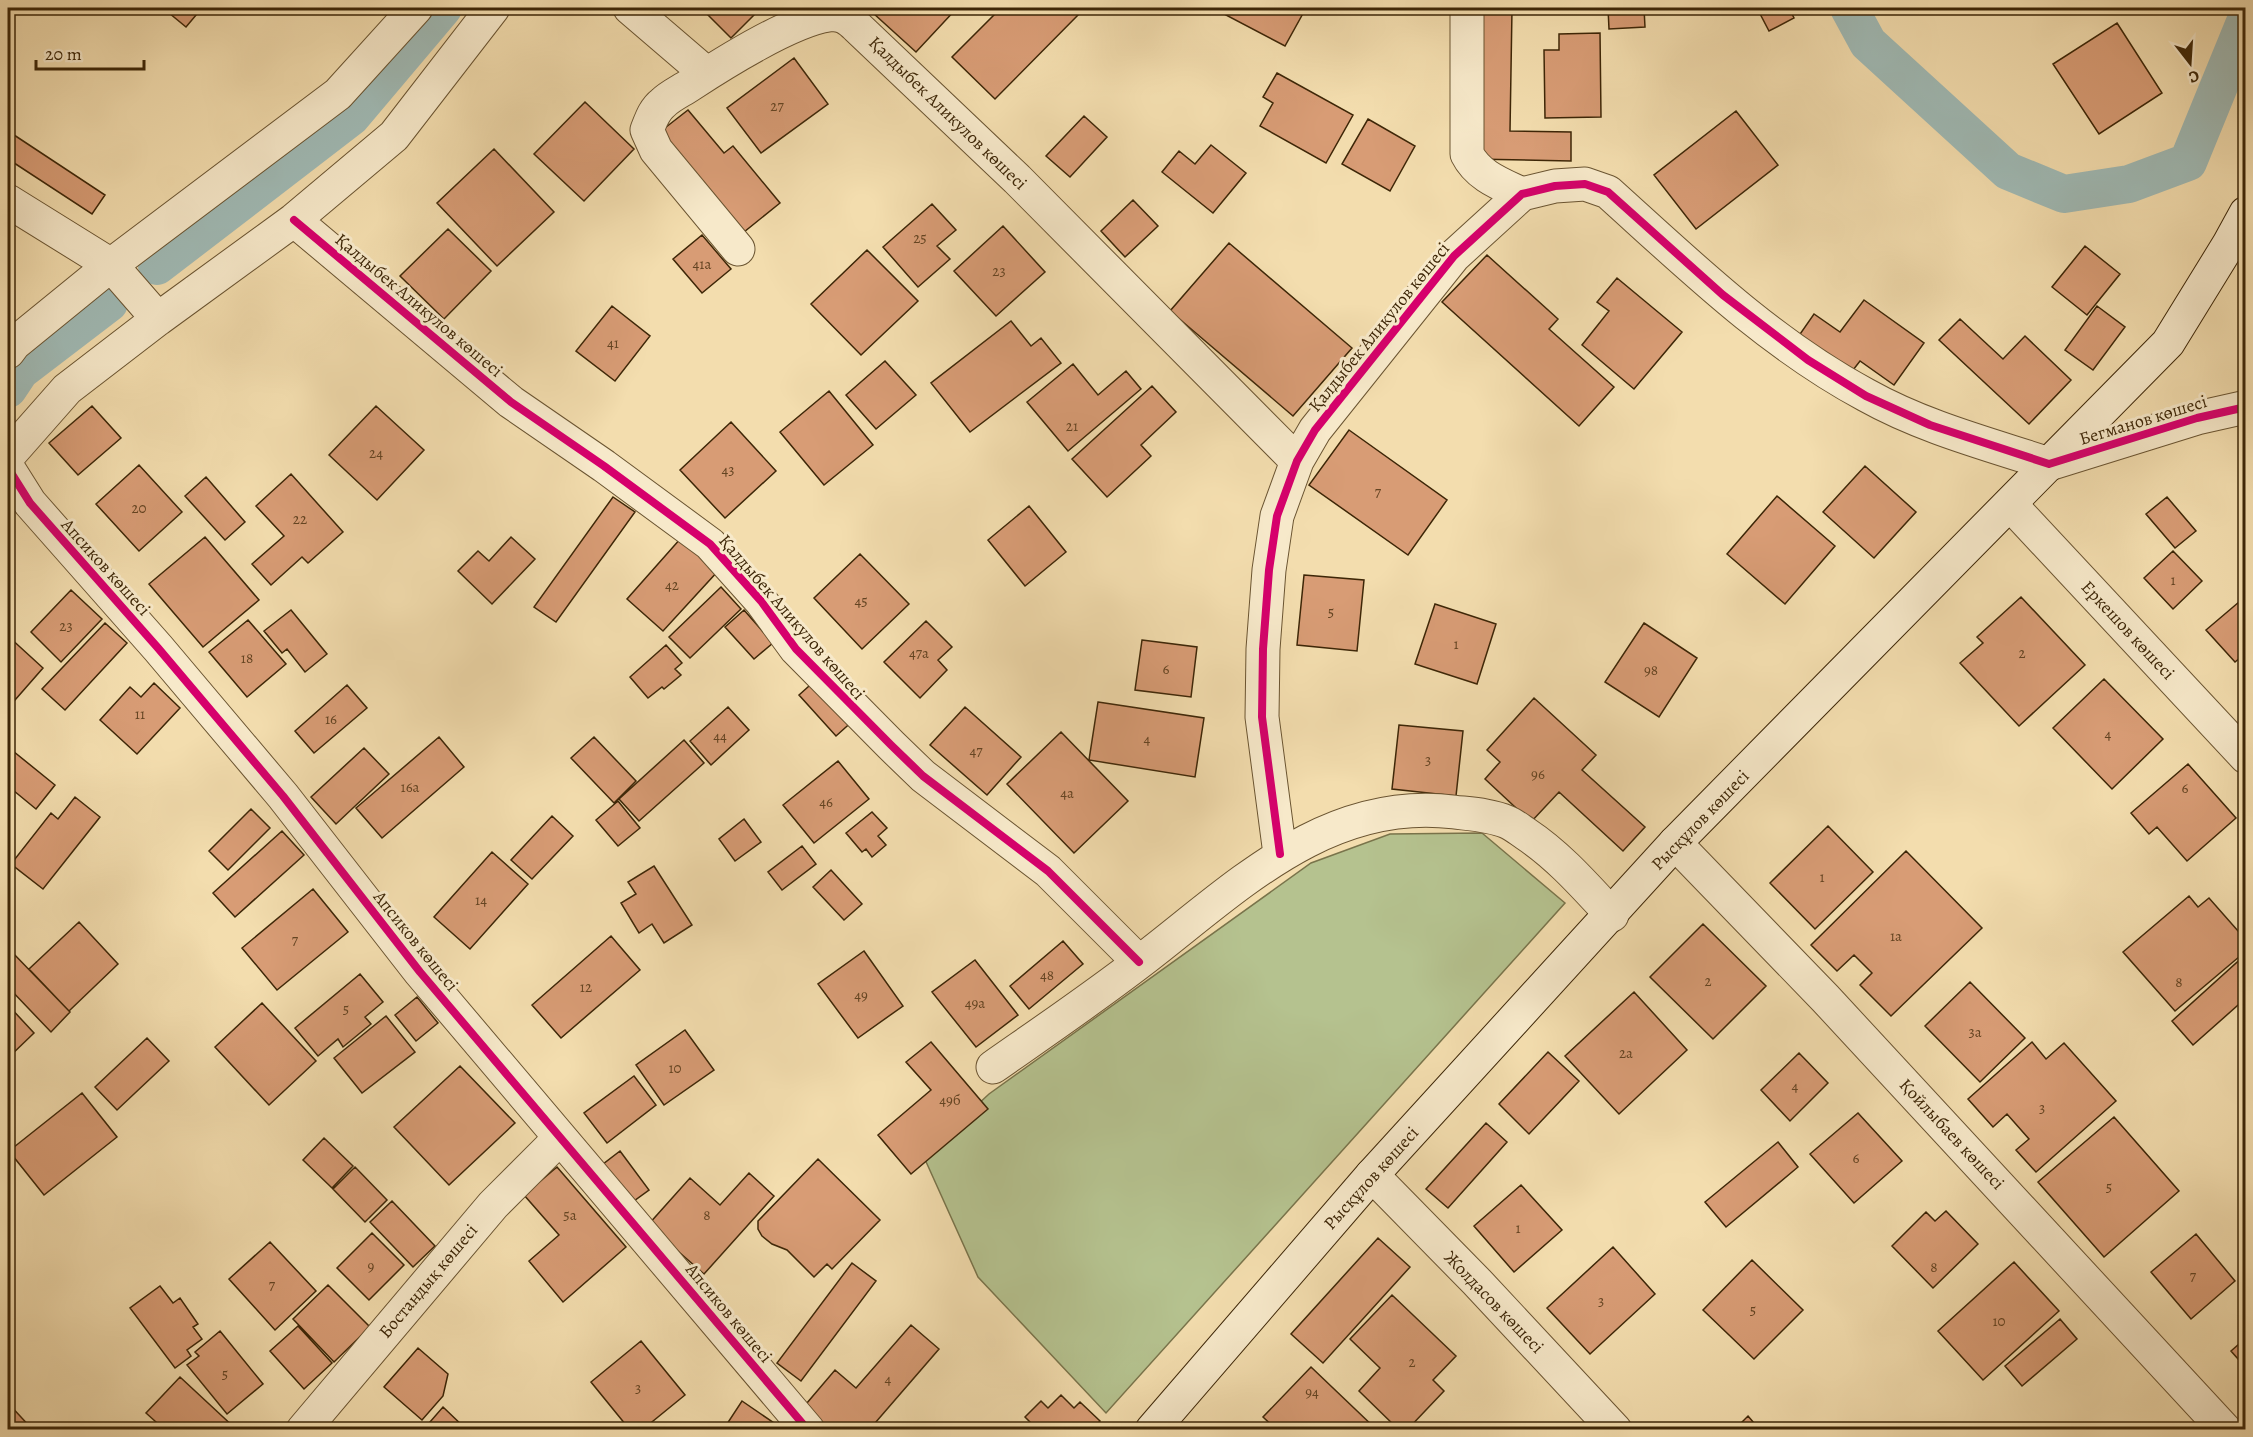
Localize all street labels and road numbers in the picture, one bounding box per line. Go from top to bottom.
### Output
street label: Қалдыбек Аликулов көшесі [863,31,1033,195]
street label: Қалдыбек Аликулов көшесі [330,228,508,382]
street label: Қалдыбек Аликулов көшесі [1303,237,1455,417]
street label: Бегманов көшесі [2076,389,2210,451]
street label: Апсиков көшесі [55,513,156,621]
street label: Қалдыбек Аликулов көшесі [713,529,871,705]
street label: Еркешов көшесі [2076,575,2180,685]
street label: Рысқұлов көшесі [1646,764,1754,876]
street label: Апсиков көшесі [367,885,464,996]
street label: Қойлыбаев көшесі [1894,1073,2010,1195]
street label: Рысқұлов көшесі [1318,1121,1424,1235]
street label: Бостандық көшесі [373,1219,483,1343]
street label: Жолдасов көшесі [1439,1246,1549,1358]
street label: Апсиков көшесі [680,1257,778,1368]

